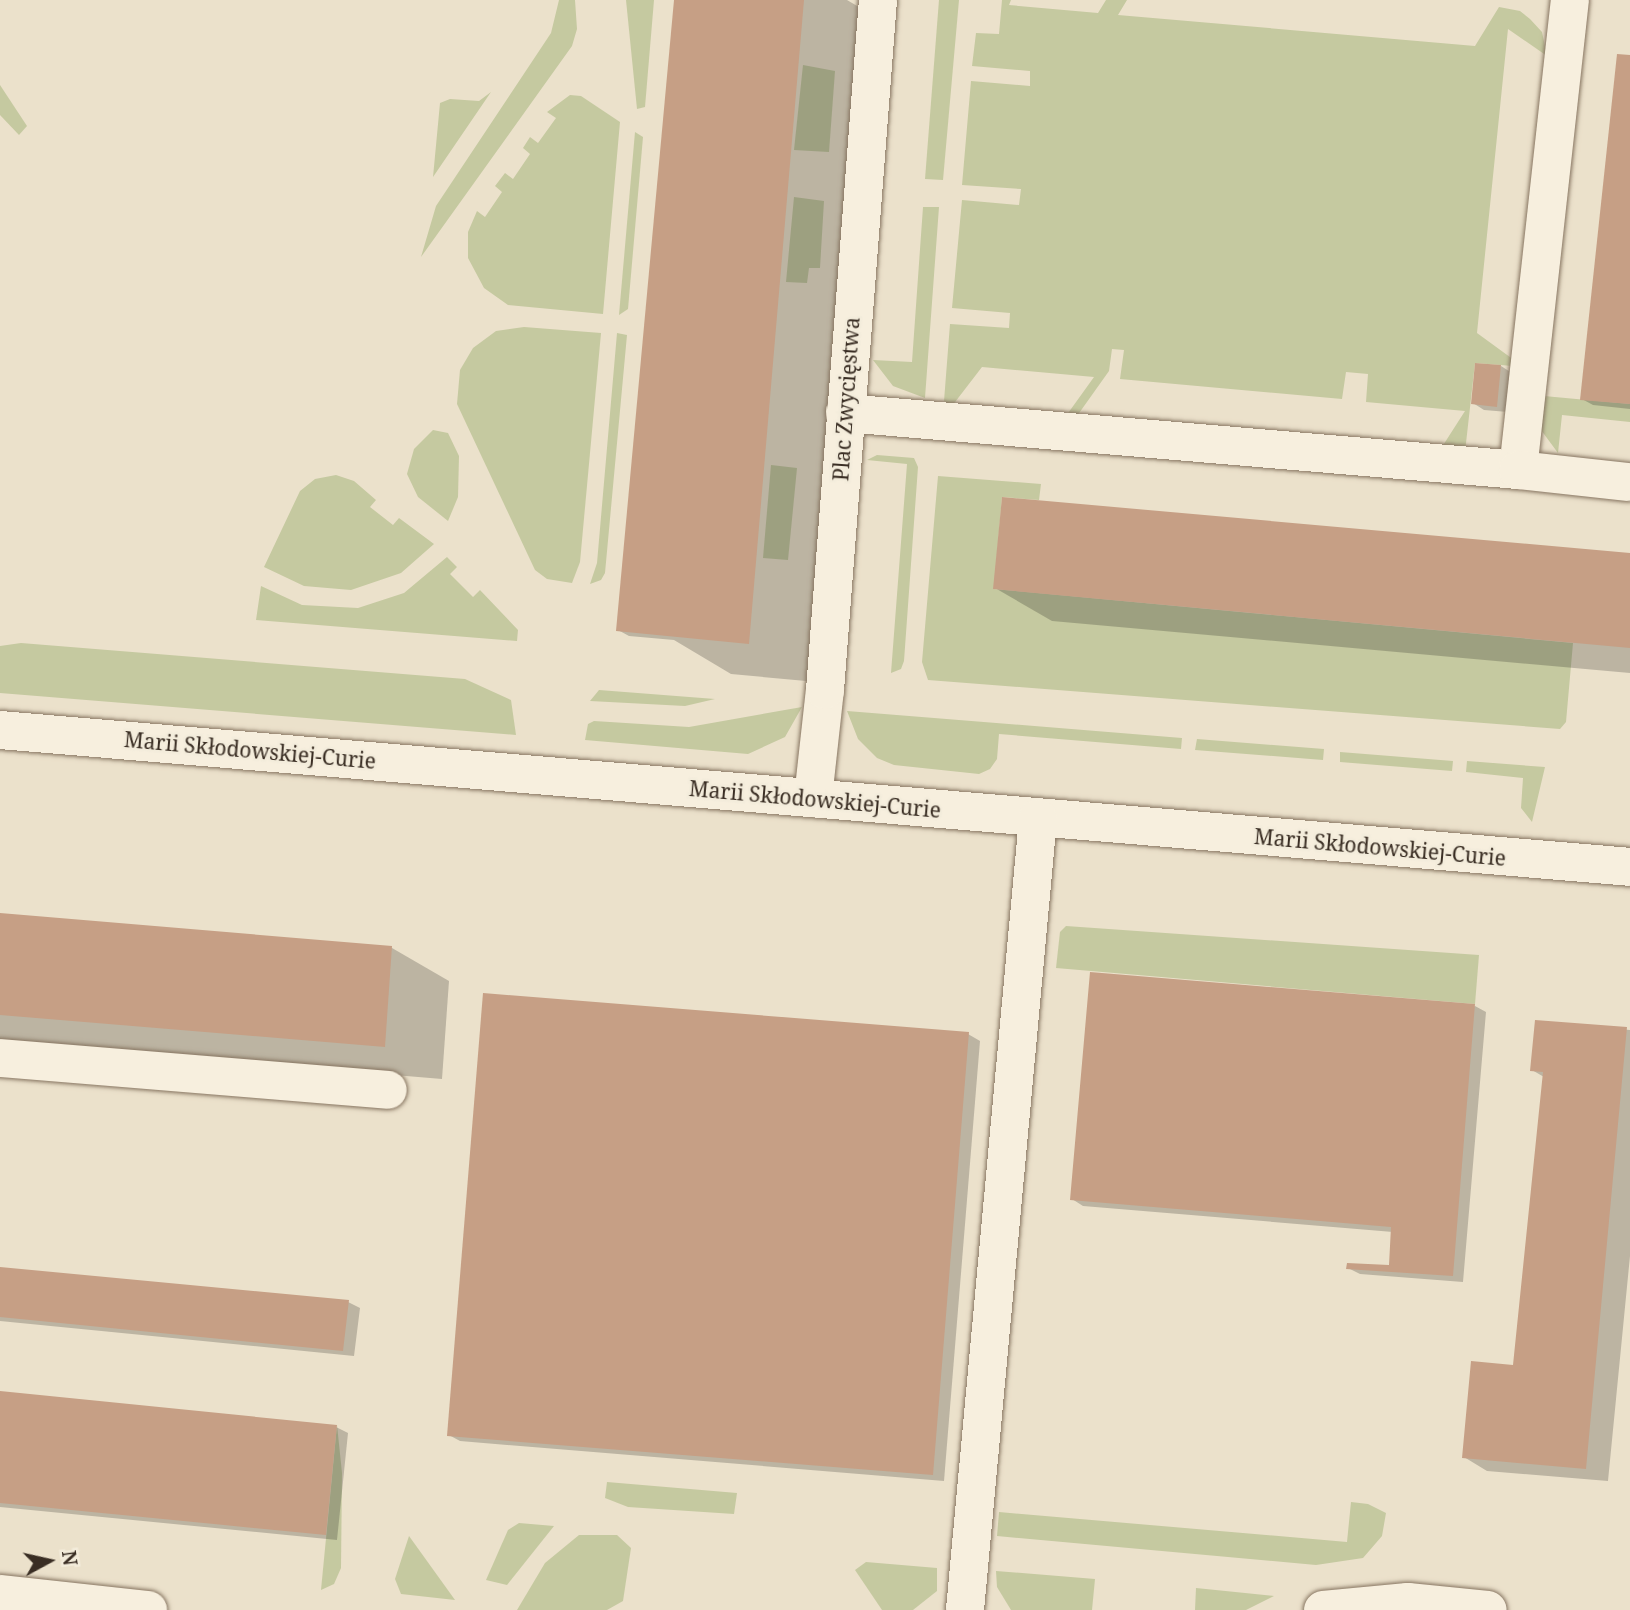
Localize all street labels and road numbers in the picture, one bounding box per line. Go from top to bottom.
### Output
street label: Plac Zwycięstwa [828,316,864,482]
street label: Marii Skłodowskiej-Curie [123,726,377,774]
street label: Marii Skłodowskiej-Curie [688,775,942,823]
street label: Marii Skłodowskiej-Curie [1253,823,1507,871]

